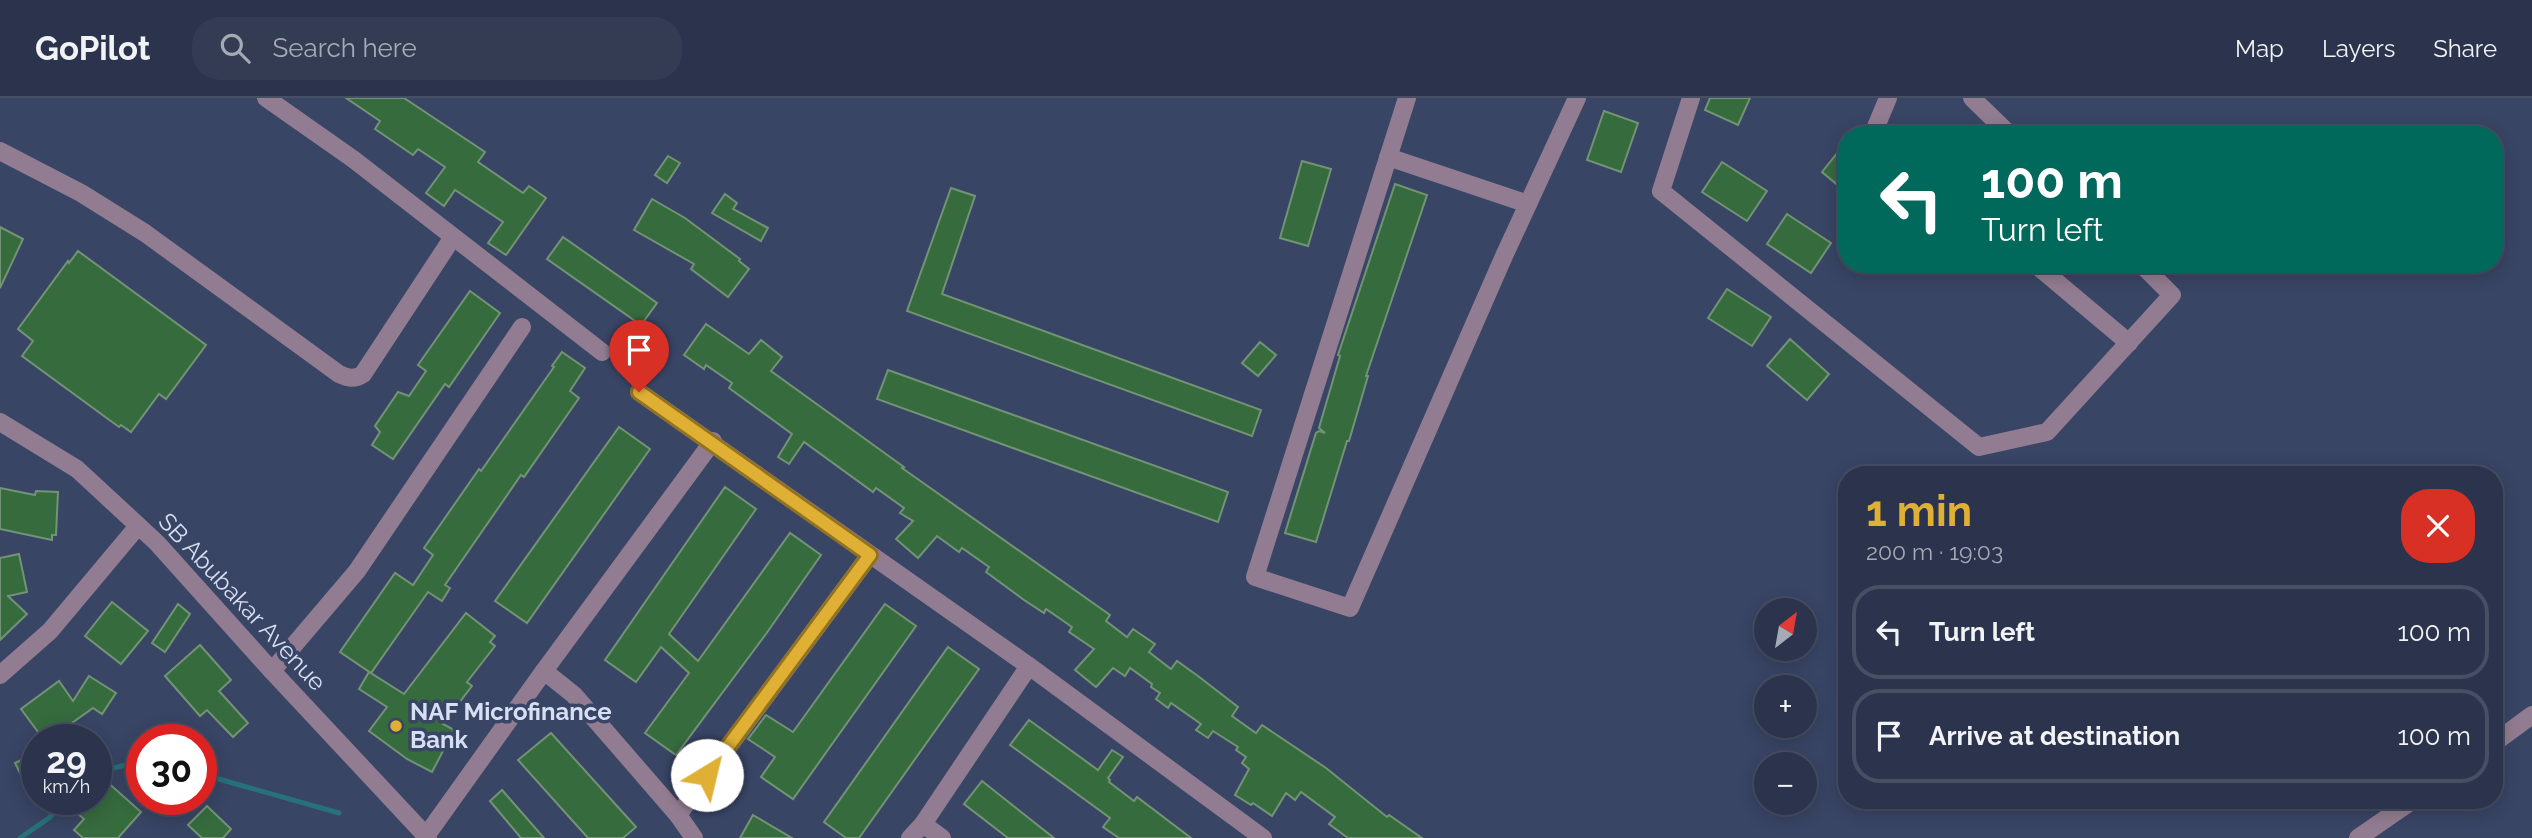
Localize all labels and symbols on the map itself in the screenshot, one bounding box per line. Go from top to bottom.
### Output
pin [609,320,669,392]
street label: SB Abubakar Avenue [153,507,332,696]
north arrow [1754,598,1816,662]
place label: NAF Microfinance Bank [410,697,612,754]
marker: NAF Microfinance Bank [388,718,404,734]
speed limit sign: 30 [126,724,217,815]
position arrow [670,738,744,812]

